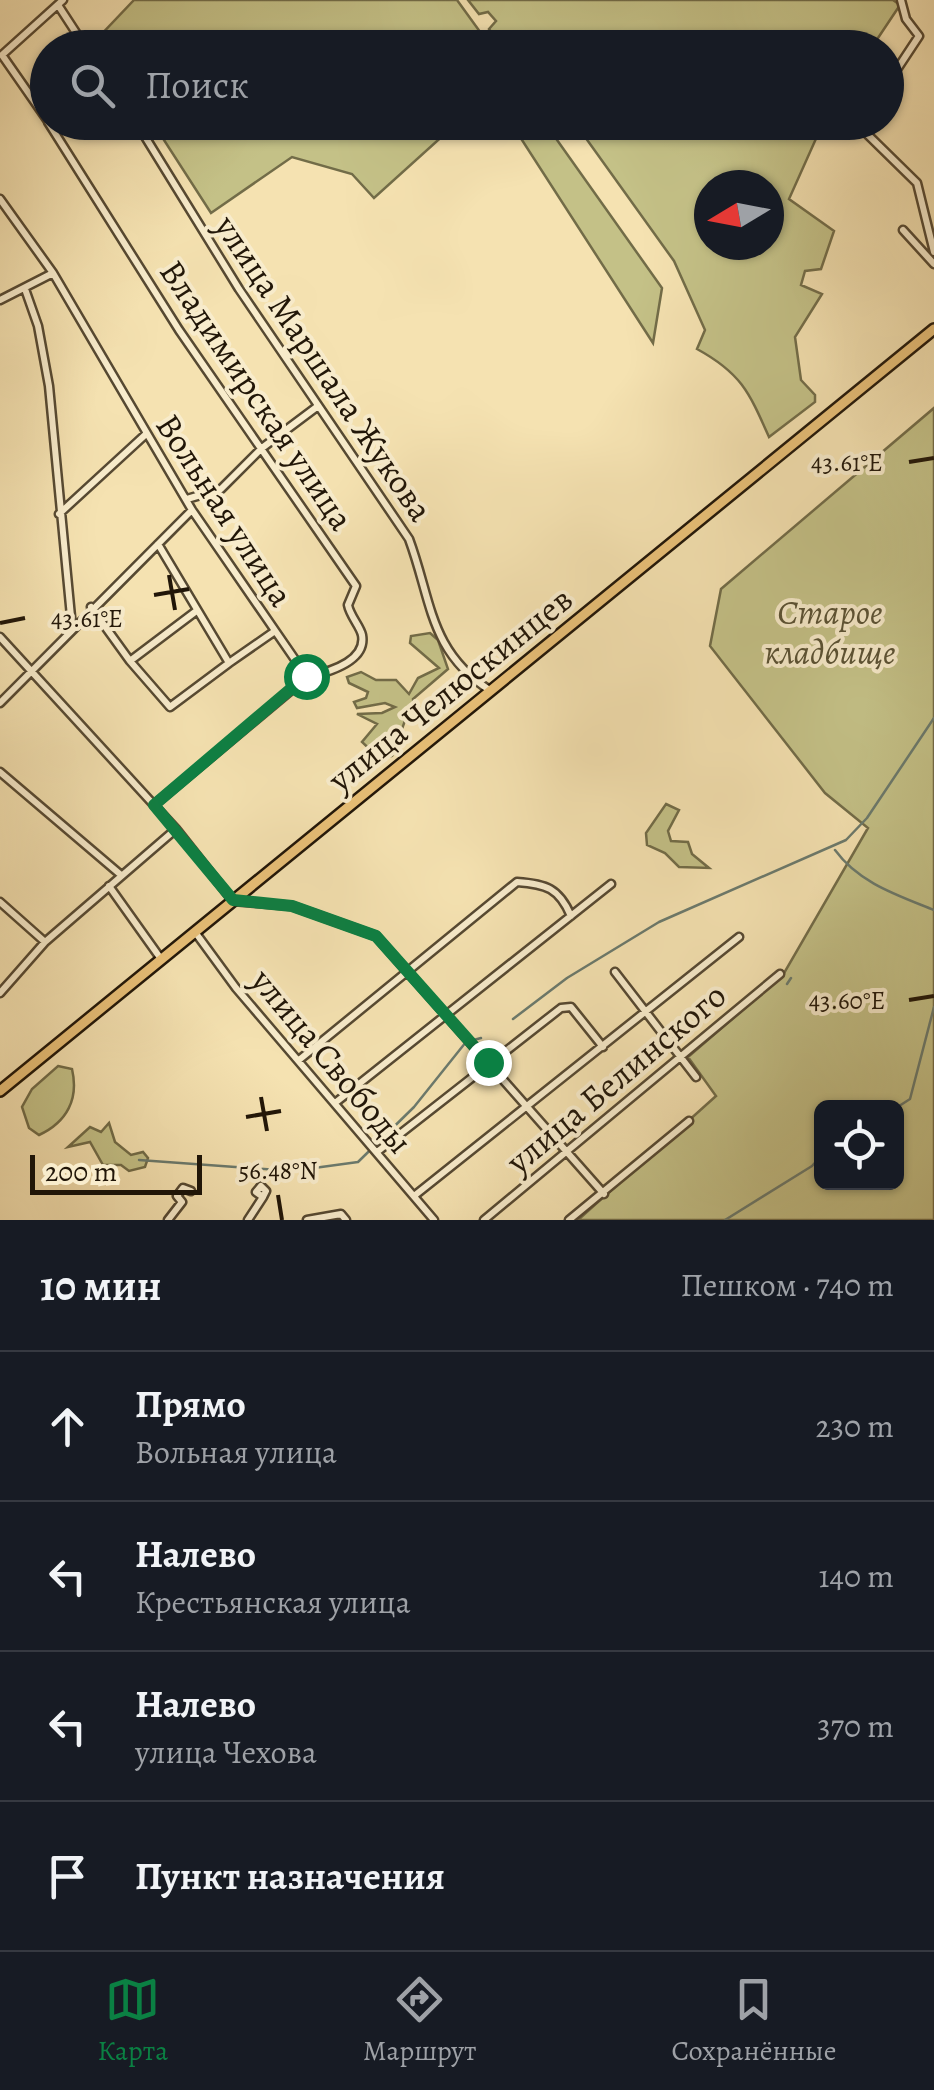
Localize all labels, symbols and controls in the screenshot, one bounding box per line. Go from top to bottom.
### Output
search box [30,30,904,140]
icon: search [65,58,120,113]
text: Поиск [145,59,249,111]
north arrow [694,170,784,260]
street label: улица Маршала Жукова [203,205,445,531]
street label: Владимирская улица [149,250,365,540]
street label: Вольная улица [145,404,305,616]
text: 43.61°E [811,446,883,480]
street label: улица Челюскинцев [317,575,582,803]
park label: Старое кладбище [764,588,896,676]
text: 43.61°E [51,602,123,636]
route start [284,654,330,700]
street label: улица Свободы [240,957,424,1164]
street label: улица Белинского [495,972,736,1185]
text: 43.60°E [809,984,885,1018]
route end [466,1040,512,1086]
map controls [814,1100,904,1190]
button: locate [814,1100,904,1190]
scale bar [30,1150,202,1194]
text: 200 m [45,1153,117,1191]
text: 56.48°N [239,1154,317,1188]
text: 10 мин [40,1257,162,1314]
text: Пешком · 740 m [681,1263,894,1307]
text: Прямо [135,1378,246,1430]
icon: ahead [40,1399,95,1454]
text: 230 m [815,1404,894,1448]
text: Вольная улица [135,1430,337,1474]
text: Налево [135,1528,256,1580]
icon: left [40,1549,95,1604]
text: 140 m [819,1554,894,1598]
text: Крестьянская улица [135,1580,410,1624]
text: Налево [135,1678,256,1730]
icon: left [40,1699,95,1754]
text: 370 m [817,1704,894,1748]
text: улица Чехова [135,1730,317,1774]
icon: arrive [40,1849,95,1904]
text: Пункт назначения [135,1850,445,1902]
tab: Карта [98,1972,168,2070]
tab: Маршрут [363,1972,476,2070]
tab: Сохранённые [671,1972,837,2070]

